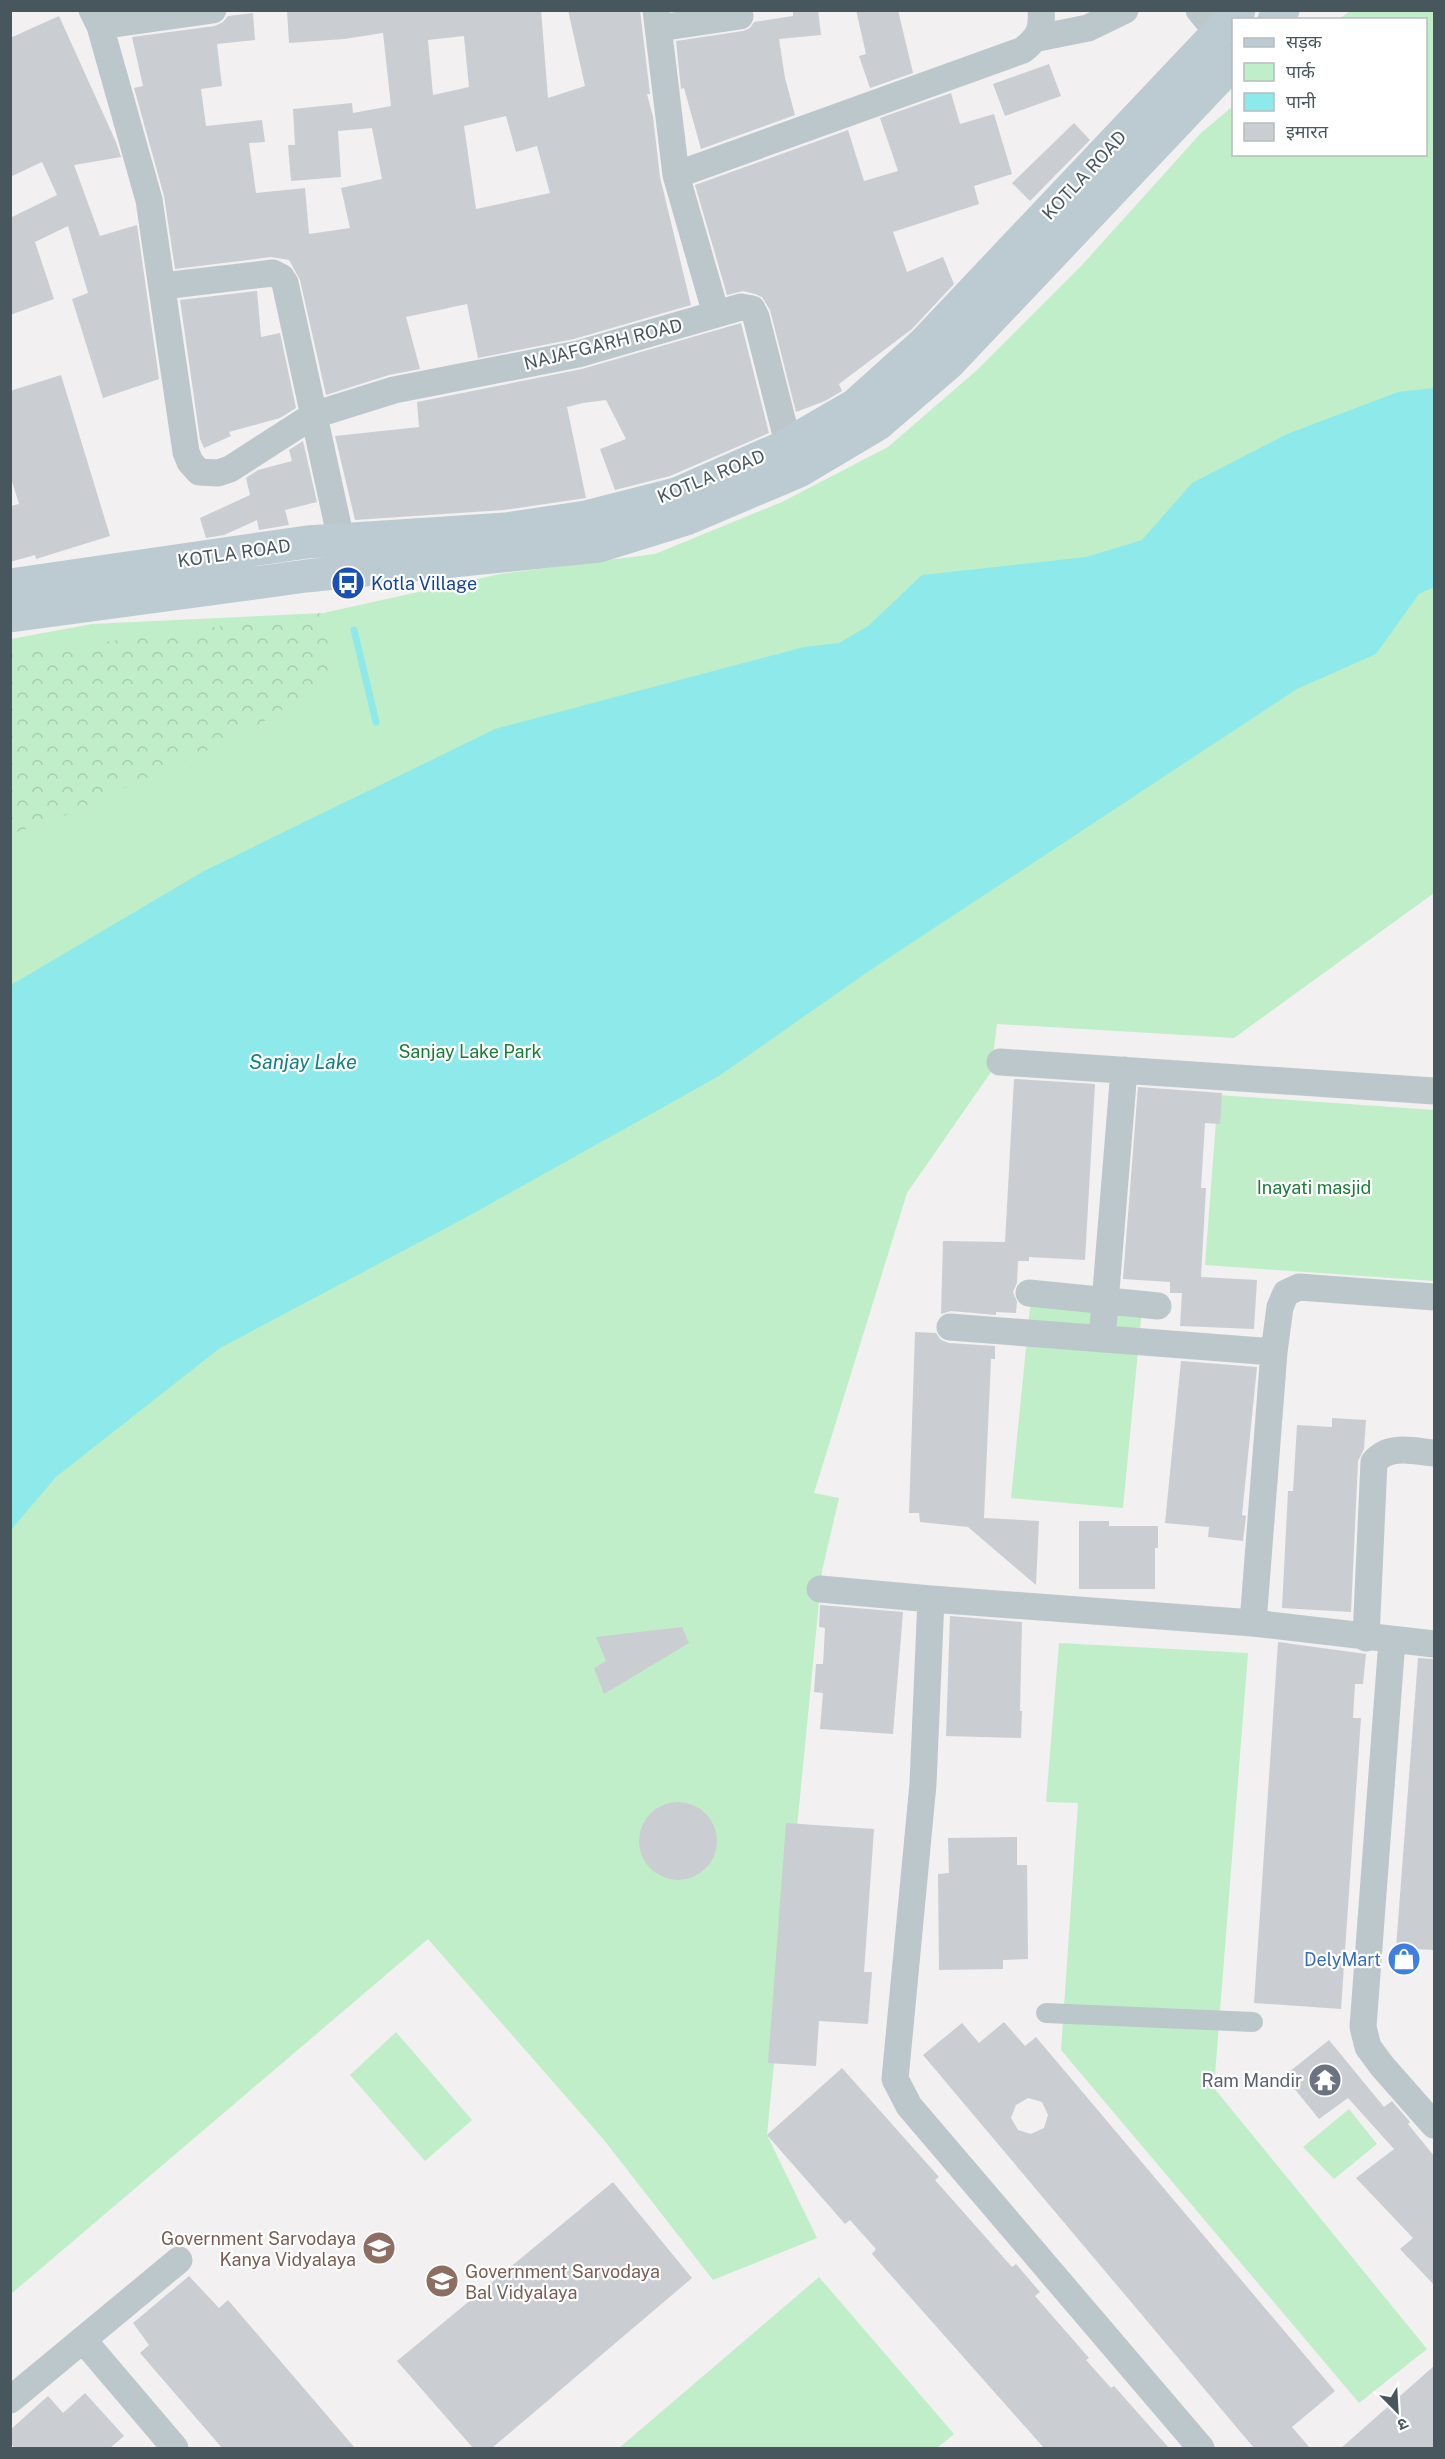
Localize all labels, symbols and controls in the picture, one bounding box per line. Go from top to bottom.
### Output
legend [1232,18,1427,156]
text: सड़क [1286,31,1323,52]
text: पार्क [1286,61,1316,82]
text: पानी [1286,91,1316,112]
text: इमारत [1286,121,1329,142]
street label: KOTLA ROAD [1037,126,1131,224]
street label: NAJAFGARH ROAD [522,314,684,374]
street label: KOTLA ROAD [654,445,768,507]
street label: KOTLA ROAD [176,535,292,571]
bus stop icon: Kotla Village [330,565,366,601]
place label: Kotla Village [371,573,477,594]
park label: Sanjay Lake Park [398,1041,542,1062]
water label: Sanjay Lake [249,1050,357,1074]
park label: Inayati masjid [1257,1177,1371,1198]
shop icon: DelyMart [1386,1941,1422,1977]
place label: DelyMart [1304,1949,1381,1970]
temple icon: Ram Mandir [1307,2062,1343,2098]
place label: Ram Mandir [1201,2070,1302,2091]
place label: Government Sarvodaya Kanya Vidyalaya [161,2228,356,2270]
school or university icon: Government Sarvodaya Kanya Vidyalaya [361,2230,397,2266]
place label: Government Sarvodaya Bal Vidyalaya [465,2261,660,2303]
school or university icon: Government Sarvodaya Bal Vidyalaya [424,2263,460,2299]
north arrow [1367,2381,1427,2441]
text: उ [1394,2414,1411,2435]

